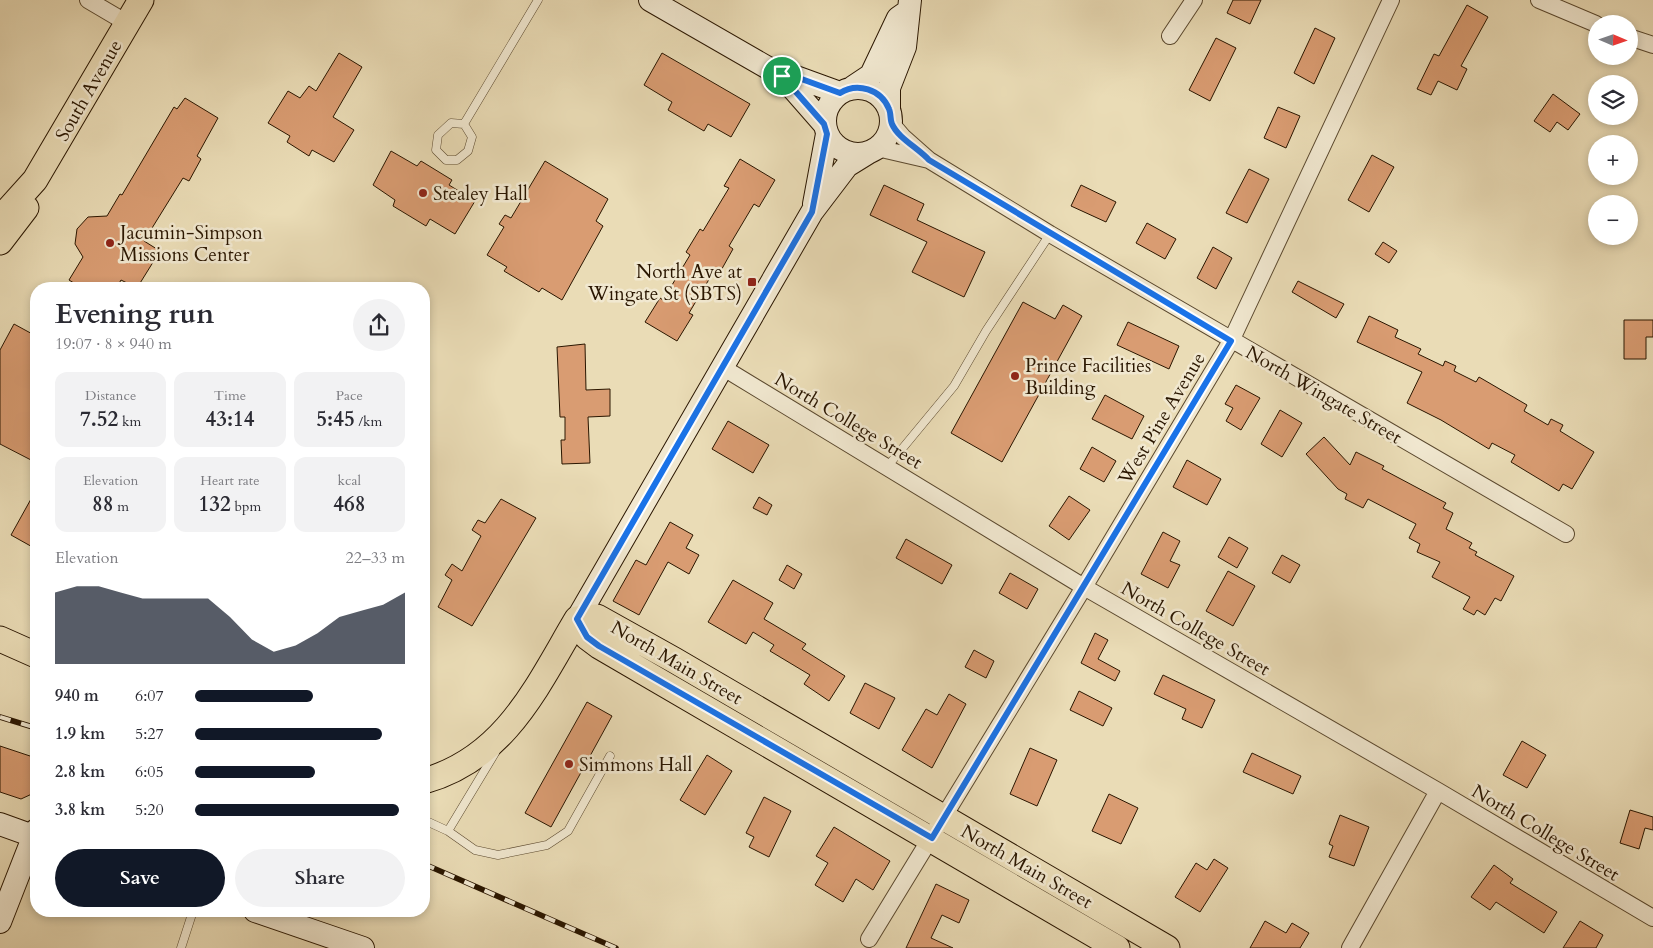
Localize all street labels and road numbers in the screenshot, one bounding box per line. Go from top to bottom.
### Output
street label: South Avenue [49,35,128,146]
street label: North Wingate Street [1241,340,1406,450]
street label: West Pine Avenue [1112,348,1212,490]
street label: North College Street [770,366,927,475]
street label: North College Street [1116,576,1275,682]
street label: North Main Street [606,615,747,711]
street label: North College Street [1467,778,1624,887]
street label: North Main Street [956,819,1097,915]

